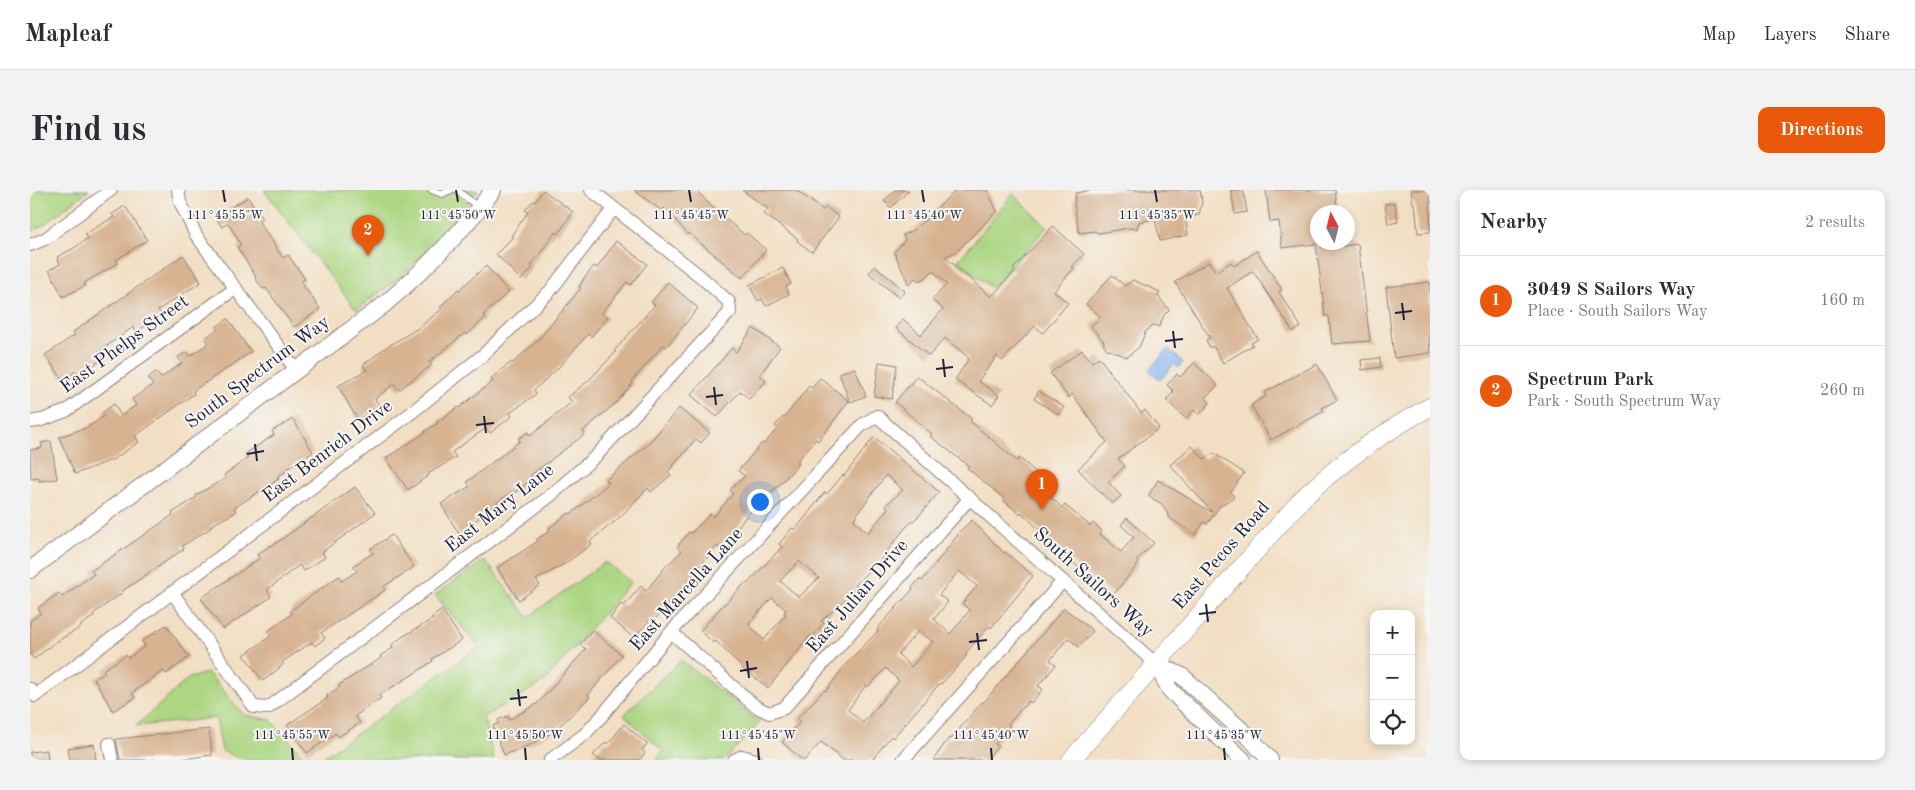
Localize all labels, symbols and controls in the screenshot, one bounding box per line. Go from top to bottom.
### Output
text: Mapleaf [25,23,111,47]
text: Map [1702,26,1736,44]
text: Layers [1764,26,1816,44]
text: Share [1844,26,1890,44]
button: Directions [1758,107,1885,153]
text: Find us [30,113,146,148]
north arrow [1310,205,1355,250]
text: 111°45'55"W [187,209,263,222]
text: 111°45'50"W [420,209,496,222]
text: 111°45'45"W [653,209,729,222]
text: 111°45'40"W [886,209,962,222]
text: 111°45'35"W [1119,209,1195,222]
text: Nearby [1480,212,1548,233]
pin: 2 [352,215,384,256]
text: 2 results [1805,215,1865,231]
text: 3049 S Sailors Way [1527,281,1695,300]
street label: East Phelps Street [57,292,193,398]
text: 1 [1491,293,1501,309]
text: 160 m [1820,293,1865,309]
text: Place · South Sailors Way [1527,304,1707,320]
street label: South Spectrum Way [182,313,334,433]
text: Spectrum Park [1527,371,1654,390]
text: 2 [1491,383,1501,399]
text: 260 m [1820,383,1865,399]
text: Park · South Spectrum Way [1527,394,1721,410]
street label: East Benrich Drive [259,397,397,507]
street label: East Mary Lane [442,461,558,557]
pin: 1 [1026,469,1058,510]
your location [747,489,773,515]
street label: East Pecos Road [1170,498,1274,614]
street label: South Sailors Way [1029,524,1157,642]
street label: East Marcella Lane [627,525,747,655]
street label: East Julian Drive [804,536,912,658]
map controls [1370,610,1415,745]
button: + [1370,610,1415,655]
button: − [1370,655,1415,700]
button: locate [1370,700,1415,745]
text: 111°45'55"W [254,729,330,742]
text: 111°45'50"W [487,729,563,742]
text: 111°45'45"W [720,729,796,742]
text: 111°45'40"W [953,729,1029,742]
text: 111°45'35"W [1186,729,1262,742]

